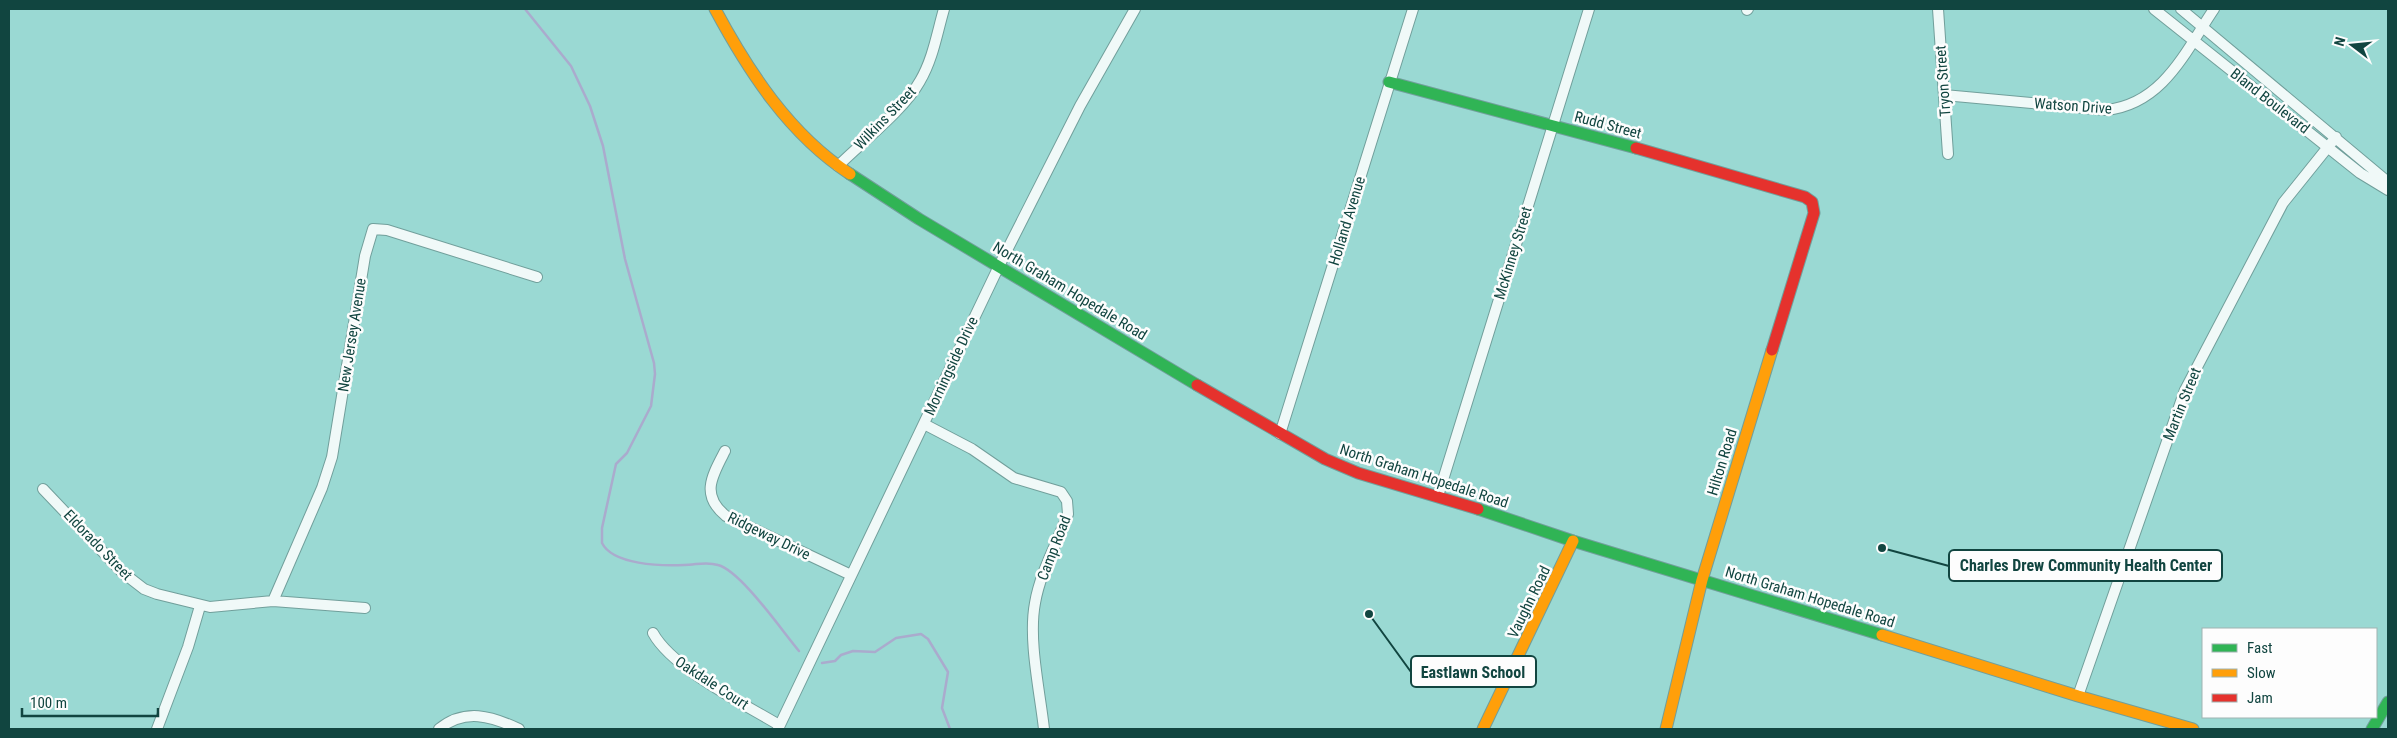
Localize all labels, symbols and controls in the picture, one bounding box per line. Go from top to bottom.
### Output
north arrow [2327,20,2377,70]
text: N [2331,35,2348,48]
street label: Tryon Street [1932,45,1954,117]
street label: Bland Boulevard [2227,64,2313,138]
street label: Wilkins Street [850,83,920,153]
street label: Watson Drive [2034,94,2112,118]
street label: Rudd Street [1572,107,1644,143]
street label: Holland Avenue [1325,174,1369,268]
street label: McKinney Street [1490,204,1536,302]
street label: North Graham Hopedale Road [990,238,1150,344]
street label: New Jersey Avenue [334,277,370,393]
street label: Morningside Drive [920,314,982,418]
street label: Martin Street [2159,365,2205,443]
street label: Hilton Road [1703,426,1741,498]
street label: North Graham Hopedale Road [1337,440,1511,512]
street label: Eldorado Street [60,506,136,584]
street label: Ridgeway Drive [725,508,813,564]
street label: Camp Road [1033,513,1075,583]
callout: Charles Drew Community Health Center [1949,550,2222,581]
text: Charles Drew Community Health Center [1960,556,2212,575]
street label: Vaughn Road [1504,563,1554,641]
street label: North Graham Hopedale Road [1723,563,1897,631]
legend [2202,628,2377,718]
text: Fast [2247,639,2272,657]
street label: Oakdale Court [672,653,752,713]
callout: Eastlawn School [1411,656,1536,687]
text: Eastlawn School [1421,663,1525,682]
text: Slow [2247,664,2276,682]
scale bar [22,686,159,718]
text: Jam [2247,689,2273,707]
text: 100 m [30,694,67,712]

